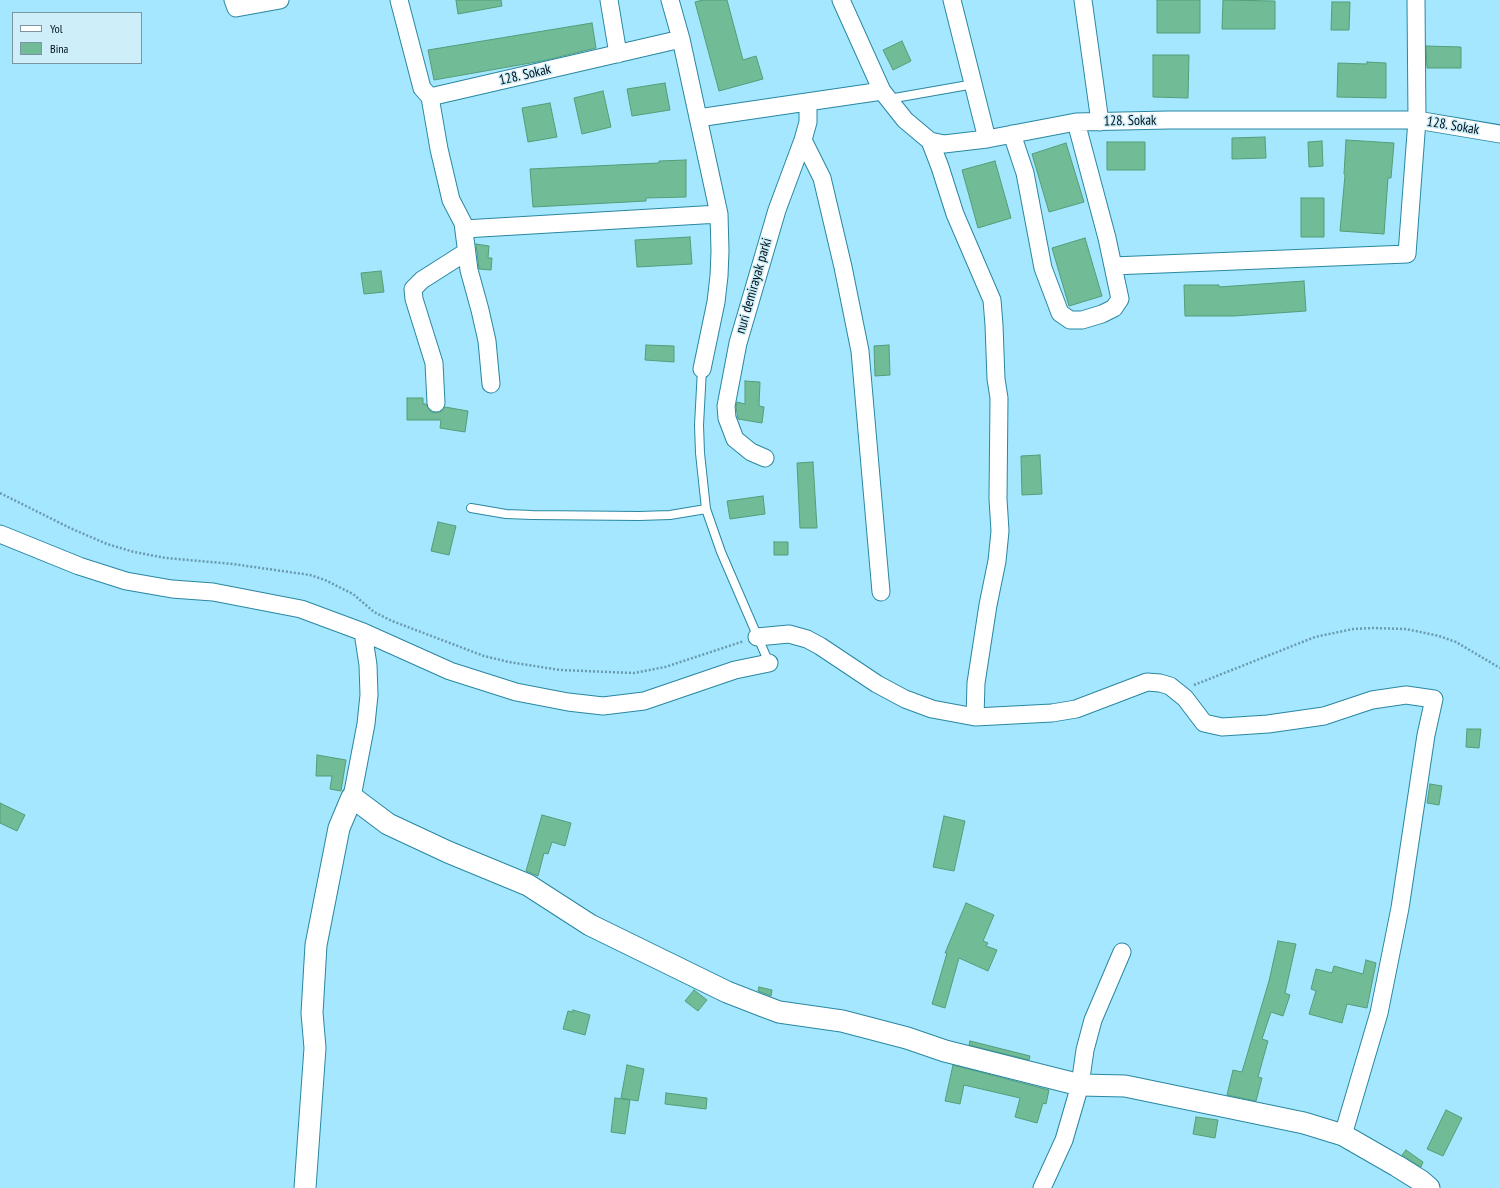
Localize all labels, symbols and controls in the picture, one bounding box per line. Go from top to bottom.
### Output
legend [12,12,142,64]
text: Yol [50,21,63,36]
text: Bina [50,41,68,56]
street label: 128. Sokak [497,61,553,89]
street label: 128. Sokak [1103,112,1157,130]
street label: 128. Sokak [1426,114,1480,138]
street label: nuri demirayak parki [732,236,776,336]

